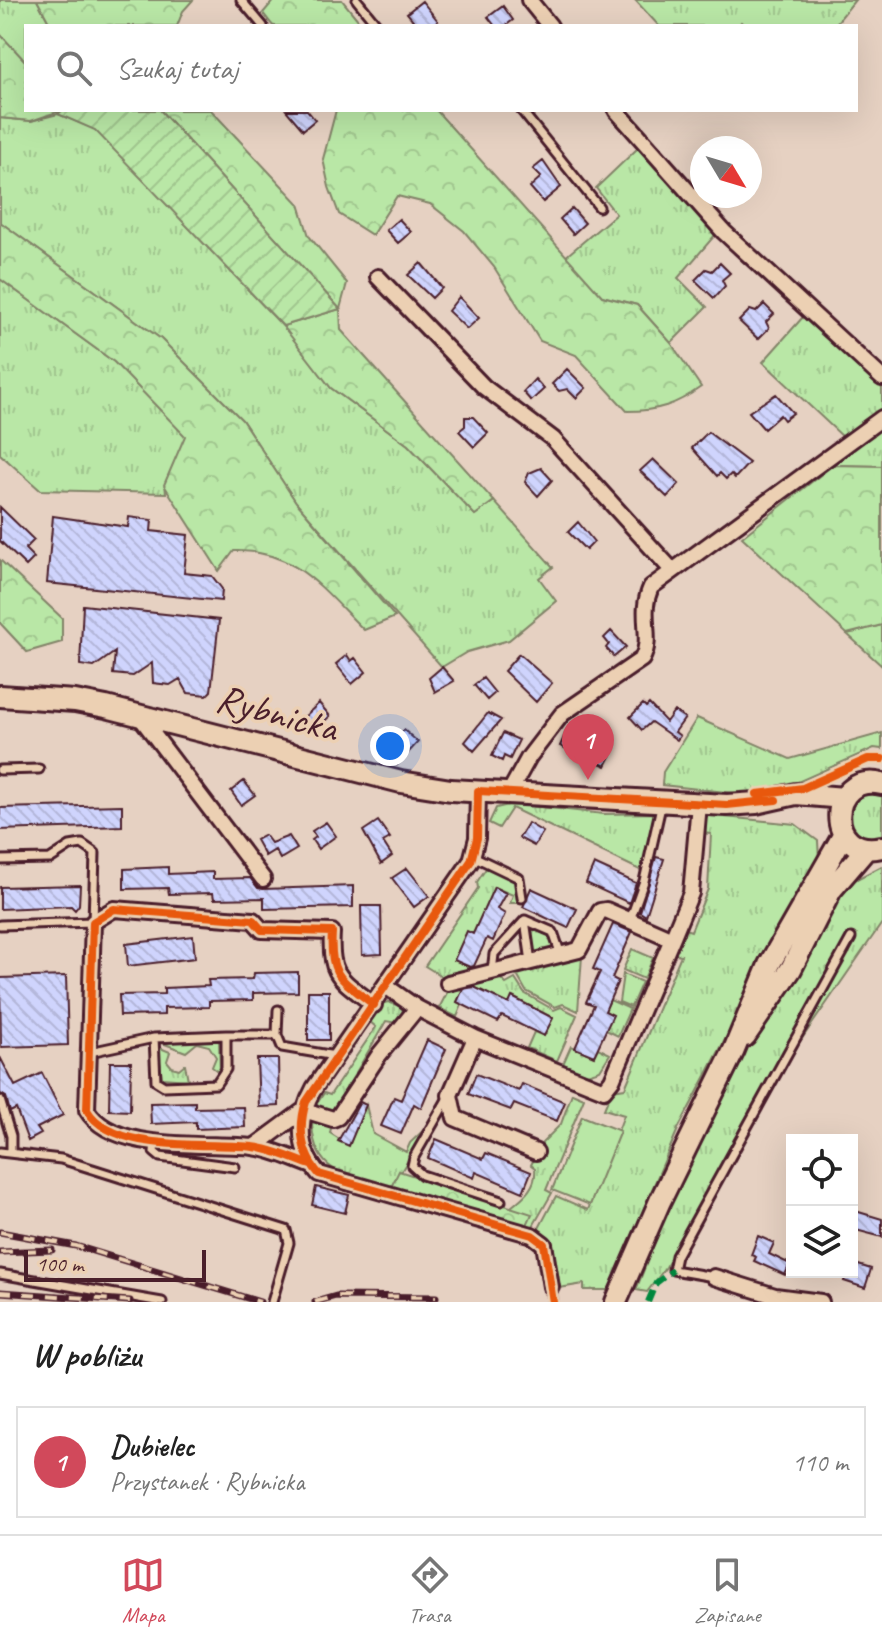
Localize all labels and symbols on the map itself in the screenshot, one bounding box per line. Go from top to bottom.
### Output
north arrow [690,136,762,208]
street label: Rybnicka [211,673,346,754]
pin: 1 [562,714,614,780]
your location [370,726,410,766]
scale bar [24,1246,206,1282]

